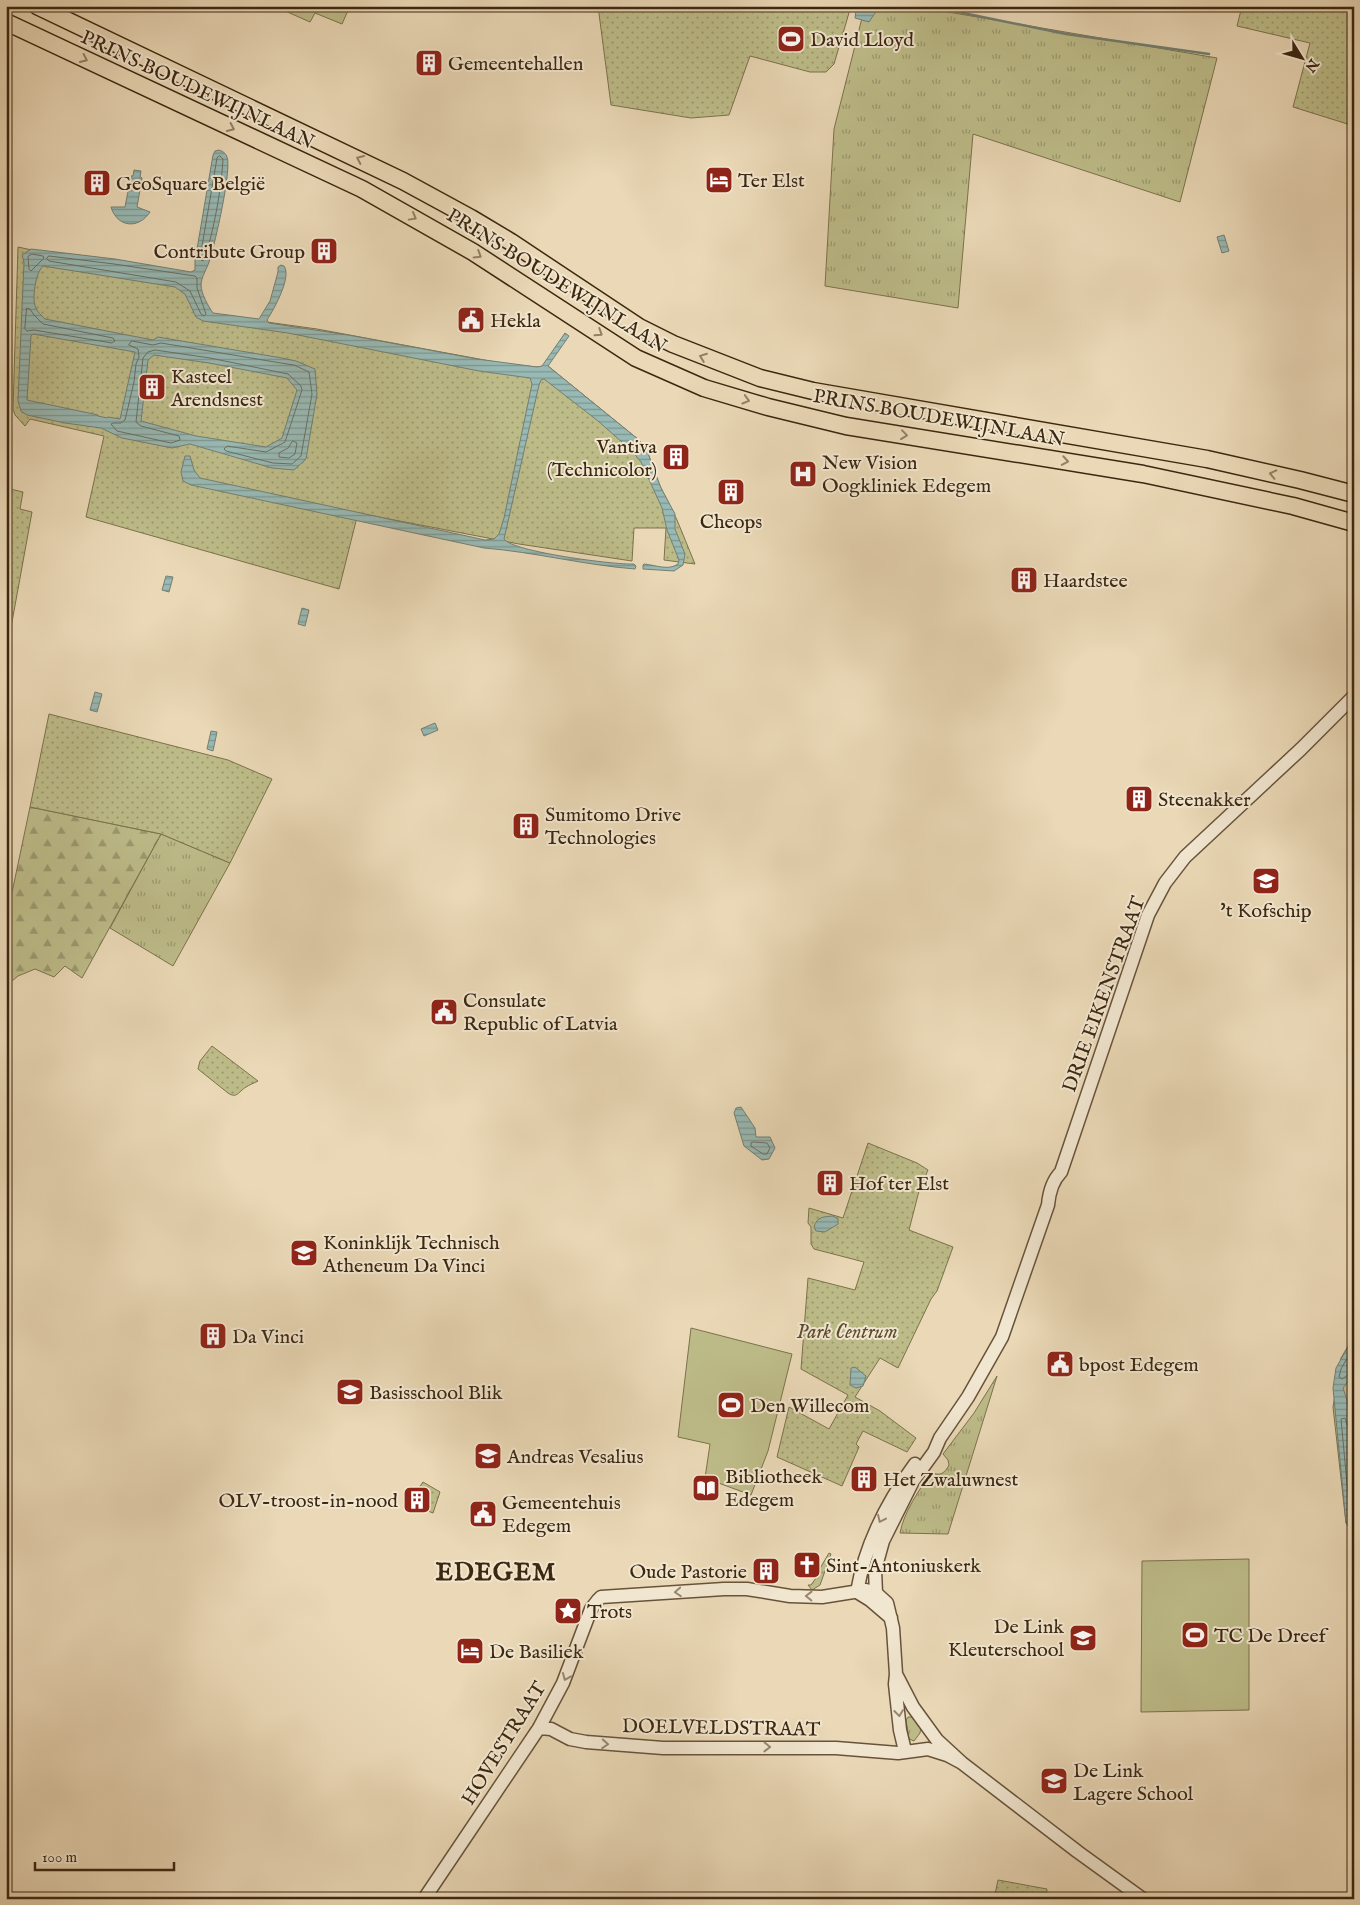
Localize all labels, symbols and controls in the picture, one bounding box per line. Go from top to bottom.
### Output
sports icon: David Lloyd [776,24,806,54]
street label: PRINS BOUDEWIJNLAAN [77,25,318,156]
place label: David Lloyd [810,28,914,53]
north arrow [1278,32,1328,82]
building icon: Gemeentehallen [414,48,444,78]
one-way arrow [79,52,88,63]
place label: Gemeentehallen [448,52,584,77]
text: N [1301,54,1323,75]
one-way arrow [226,122,235,132]
one-way arrow [356,155,365,165]
hotel icon: Ter Elst [704,165,734,195]
building icon: GeoSquare België [82,168,112,198]
place label: Ter Elst [738,169,805,194]
place label: GeoSquare België [116,172,265,197]
street label: PRINS BOUDEWIJNLAAN [442,203,671,359]
one-way arrow [407,211,416,221]
building icon: Contribute Group [309,236,339,266]
place label: Contribute Group [153,240,305,265]
one-way arrow [472,249,481,258]
public building icon: Hekla [456,305,486,335]
place label: Hekla [490,309,541,334]
one-way arrow [593,327,603,336]
one-way arrow [699,353,708,363]
place label: Kasteel Arendsnest [170,365,263,413]
building icon: Kasteel Arendsnest [137,372,167,402]
street label: PRINS BOUDEWIJNLAAN [811,384,1066,453]
one-way arrow [741,395,749,405]
one-way arrow [901,429,909,440]
place label: Vantiva (Technicolor) [547,435,657,483]
building icon: Vantiva (Technicolor) [661,442,691,472]
place label: New Vision Oogkliniek Edegem [822,451,991,499]
one-way arrow [1060,456,1069,466]
hospital icon: New Vision Oogkliniek Edegem [788,459,818,489]
one-way arrow [1268,469,1277,480]
building icon: Cheops [716,477,746,507]
place label: Cheops [700,510,762,535]
building icon: Haardstee [1009,565,1039,595]
place label: Haardstee [1043,569,1128,594]
building icon: Steenakker [1124,784,1154,814]
place label: Steenakker [1158,788,1251,813]
place label: Sumitomo Drive Technologies [545,803,681,851]
building icon: Sumitomo Drive Technologies [511,811,541,841]
school or university icon: 't Kofschip [1251,866,1281,896]
street label: DRIE EIKENSTRAAT [1057,893,1152,1096]
place label: 't Kofschip [1220,899,1312,924]
place label: Consulate Republic of Latvia [463,989,618,1037]
public building icon: Consulate Republic of Latvia [429,997,459,1027]
building icon: Hof ter Elst [815,1168,845,1198]
place label: Hof ter Elst [849,1172,949,1197]
place label: Koninklijk Technisch Atheneum Da Vinci [322,1231,500,1279]
school or university icon: Koninklijk Technisch Atheneum Da Vinci [289,1238,319,1268]
park label: Park Centrum [797,1320,897,1345]
building icon: Da Vinci [198,1321,228,1351]
place label: Da Vinci [232,1325,304,1350]
public building icon: bpost Edegem [1045,1349,1075,1379]
place label: bpost Edegem [1079,1353,1199,1378]
school or university icon: Basisschool Blik [335,1377,365,1407]
place label: Basisschool Blik [369,1381,503,1406]
sports icon: Den Willecom [716,1390,746,1420]
place label: Den Willecom [750,1394,870,1419]
school or university icon: Andreas Vesalius [473,1441,503,1471]
place label: Andreas Vesalius [506,1445,643,1470]
building icon: Het Zwaluwnest [849,1464,879,1494]
place label: Bibliotheek Edegem [725,1465,822,1513]
place label: Het Zwaluwnest [883,1468,1018,1493]
library icon: Bibliotheek Edegem [691,1473,721,1503]
building icon: OLV-troost-in-nood [402,1485,432,1515]
place label: OLV-troost-in-nood [219,1489,398,1514]
place label: Gemeentehuis Edegem [502,1491,621,1539]
public building icon: Gemeentehuis Edegem [468,1499,498,1529]
one-way arrow [877,1514,888,1523]
church icon: Sint-Antoniuskerk [792,1550,822,1580]
place label: Sint-Antoniuskerk [826,1554,981,1579]
building icon: Oude Pastorie [751,1556,781,1586]
district label: EDEGEM [435,1557,557,1589]
place label: Oude Pastorie [629,1560,747,1585]
one-way arrow [674,1587,682,1598]
one-way arrow [805,1591,812,1601]
place icon: Trots [553,1596,583,1626]
place label: Trots [587,1600,632,1625]
place label: De Link Kleuterschool [948,1615,1065,1663]
sports icon: TC De Dreef [1180,1620,1210,1650]
school or university icon: De Link Kleuterschool [1068,1623,1098,1653]
place label: TC De Dreef [1214,1624,1330,1649]
hotel icon: De Basiliek [455,1636,485,1666]
place label: De Basiliek [489,1640,584,1665]
one-way arrow [561,1672,572,1681]
street label: HOVESTRAAT [456,1677,553,1810]
one-way arrow [893,1709,904,1717]
street label: DOELVELDSTRAAT [622,1714,821,1743]
one-way arrow [601,1738,609,1749]
one-way arrow [764,1742,772,1753]
place label: De Link Lagere School [1073,1759,1194,1807]
school or university icon: De Link Lagere School [1039,1766,1069,1796]
scale bar [35,1840,174,1872]
text: 100 m [42,1848,78,1867]

